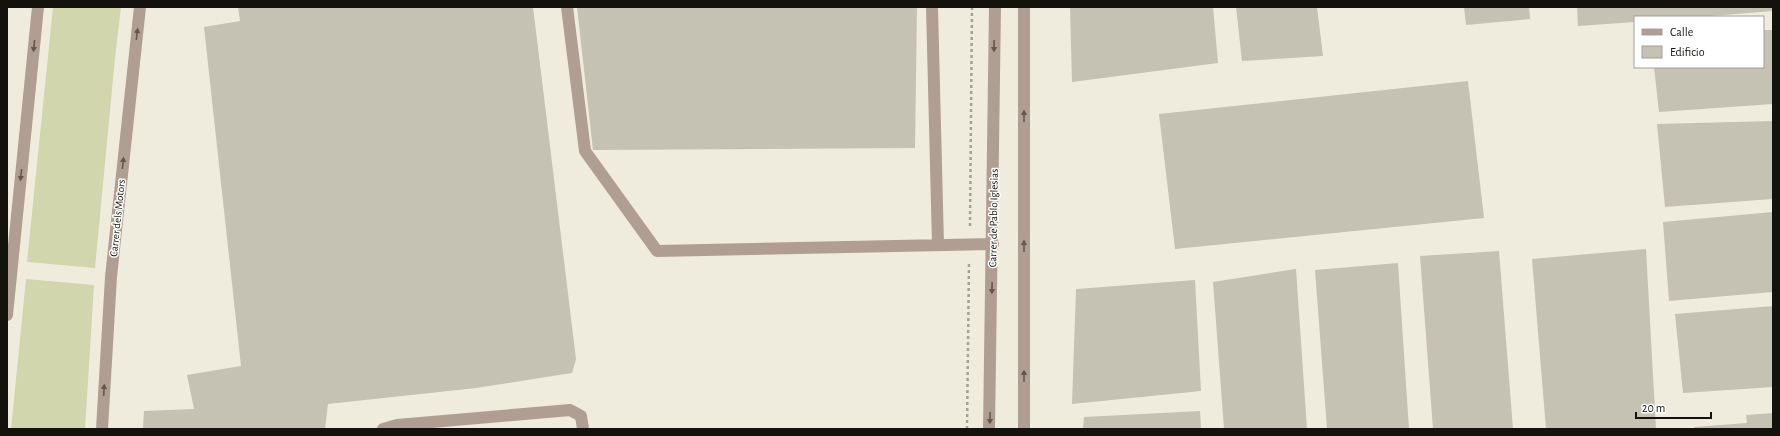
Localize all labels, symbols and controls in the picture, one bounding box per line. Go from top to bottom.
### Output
legend [1634,16,1764,68]
text: Calle [1670,26,1693,38]
one-way arrow [134,28,140,40]
one-way arrow [31,40,37,52]
one-way arrow [991,40,997,53]
text: Edificio [1670,46,1705,58]
one-way arrow [1021,109,1027,122]
one-way arrow [119,157,126,169]
one-way arrow [18,169,24,181]
street label: Carrer de Pablo Iglesias [987,169,1000,267]
street label: Carrer dels Motors [108,179,127,257]
one-way arrow [1021,239,1027,252]
one-way arrow [989,282,995,295]
one-way arrow [1021,369,1027,382]
one-way arrow [101,384,108,396]
scale bar [1636,394,1711,420]
text: 20 m [1642,402,1665,414]
one-way arrow [987,412,993,425]

